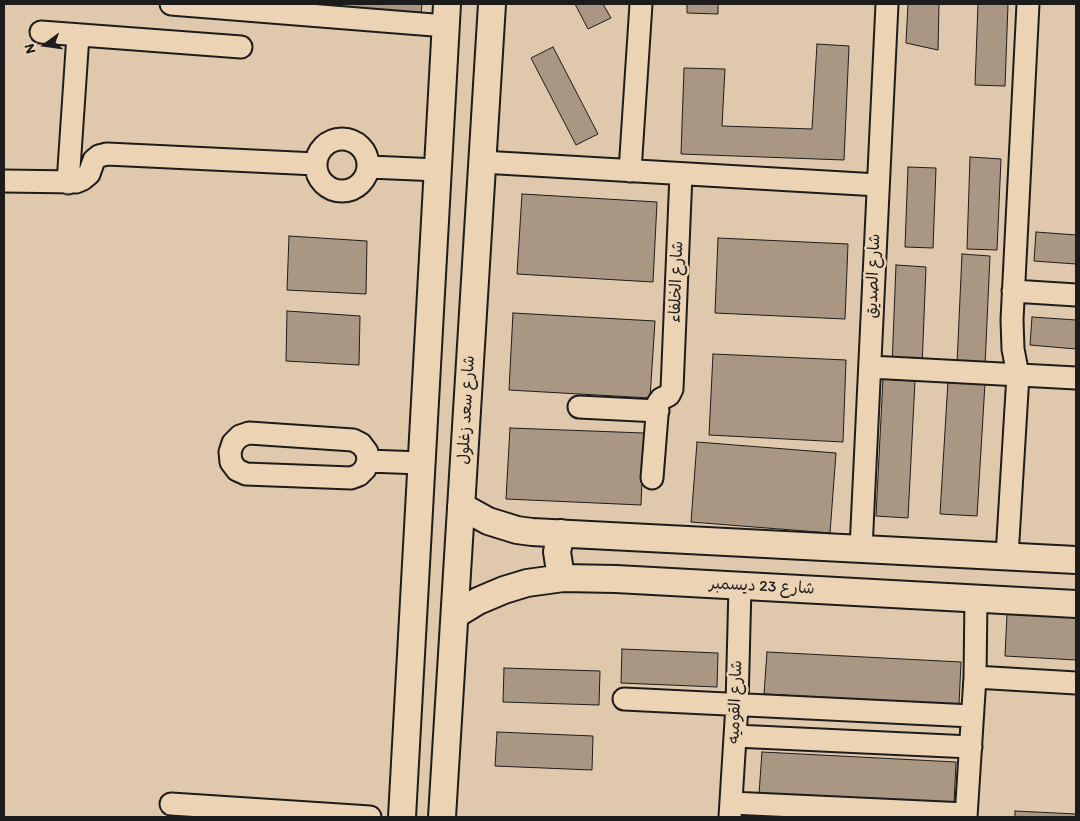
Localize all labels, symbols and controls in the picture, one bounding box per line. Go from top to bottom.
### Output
north arrow [20,20,70,70]
text: N [21,42,39,55]
street label: شارع الصديق [863,233,885,319]
street label: شارع الخلفاء [666,241,688,323]
street label: شارع سعد زغلول [455,355,479,465]
street label: شارع 23 ديسمبر [709,575,815,599]
street label: شارع القوميه [725,660,747,744]

